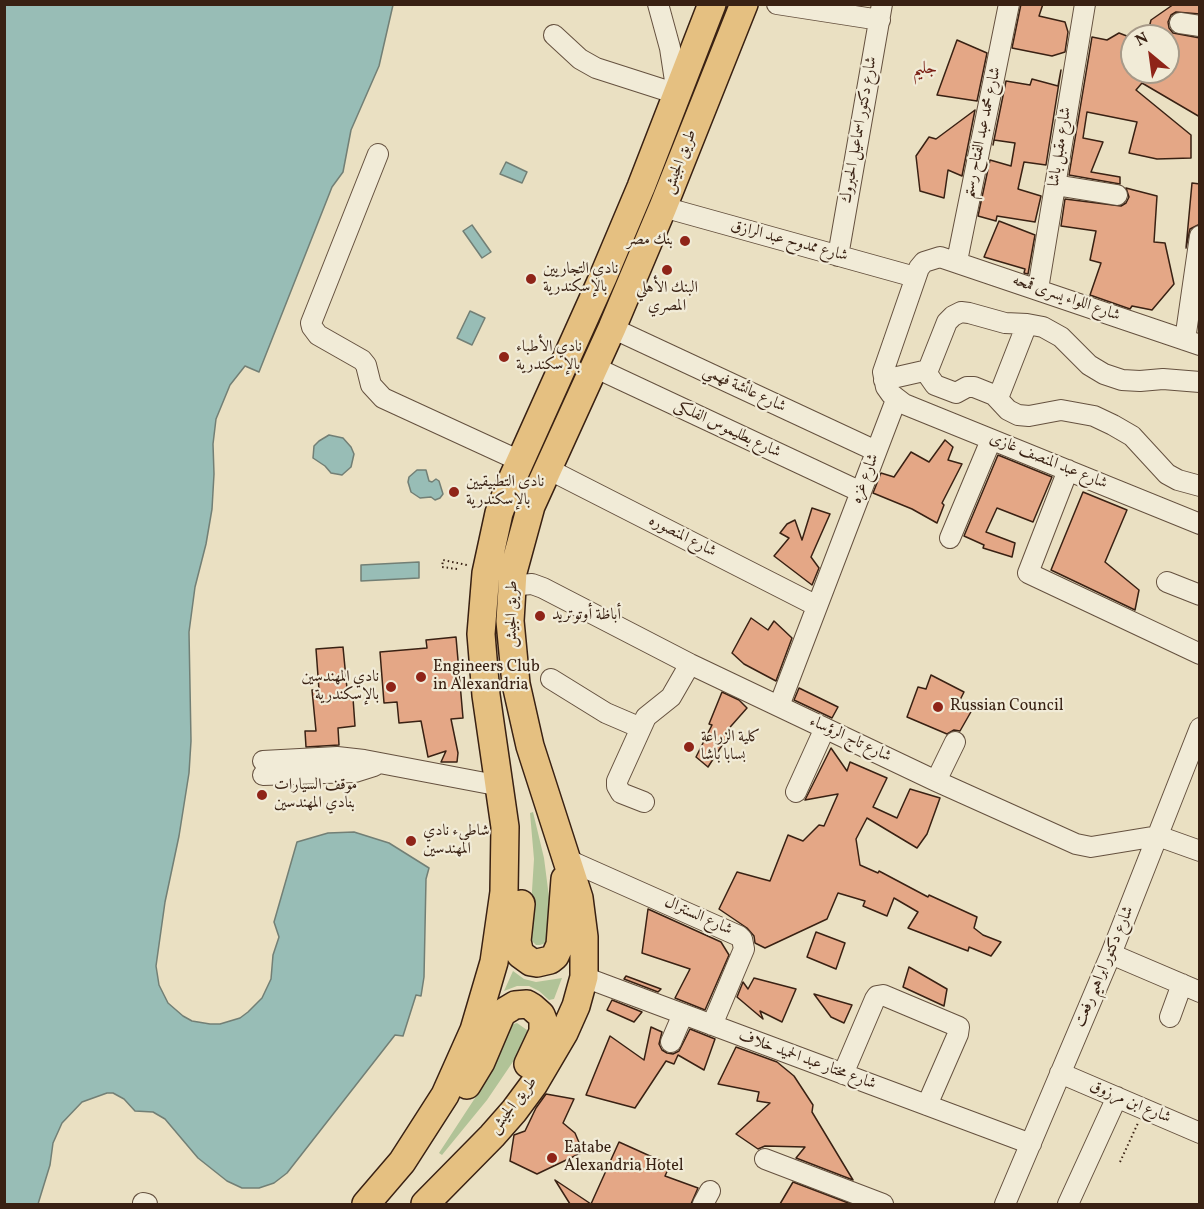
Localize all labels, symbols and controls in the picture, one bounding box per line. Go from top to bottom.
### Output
north arrow [1120,24,1180,84]
text: N [1132,28,1153,52]
street label: شارع دكتور اسماعيل الحبروك [838,55,882,205]
district label: جليم [913,59,937,81]
street label: شارع محمد عبد الفتاح رستم [960,66,1006,200]
street label: شارع مقبل باشا [1045,106,1077,188]
street label: طريق الجيش [660,127,702,197]
street label: شارع ممدوح عبد الرازق [728,217,850,267]
place label: بنك مصر [627,231,673,251]
marker: بنك مصر [678,234,692,248]
place label: نادي التجاريين بالإسكندرية [543,260,618,298]
marker: البنك الأهلي المصري [660,263,674,277]
marker: نادي التجاريين بالإسكندرية [524,272,538,286]
street label: شارع اللواء يسرى قمحه [1010,272,1122,326]
place label: البنك الأهلي المصري [636,279,698,317]
place label: نادي الأطباء بالإسكندرية [516,338,582,376]
marker: نادي الأطباء بالإسكندرية [497,350,511,364]
street label: شارع عائشة فهمي [699,362,789,418]
street label: شارع بطليموس الفلكى [671,397,783,463]
street label: شارع عبد المنصف غازى [986,430,1110,494]
street label: شارع غزه [848,451,884,507]
place label: نادي التطبيقيين بالإسكندرية [466,473,544,511]
marker: نادي التطبيقيين بالإسكندرية [447,485,461,499]
street label: شارع المنصوره [645,512,719,562]
street label: طريق الجيش [503,580,523,648]
place label: أباظة أوتوتريد [552,606,621,626]
marker: أباظة أوتوتريد [533,609,547,623]
place label: Engineers Club in Alexandria [433,658,540,696]
place label: نادي المهندسين بالإسكندرية [302,668,379,706]
marker: Engineers Club in Alexandria [414,670,428,684]
marker: نادي المهندسين بالإسكندرية [384,680,398,694]
place label: Russian Council [950,697,1063,717]
marker: Russian Council [931,700,945,714]
street label: شارع تاج الرؤساء [806,713,894,767]
place label: كلية الزراعة بسابا باشا [701,728,760,766]
marker: كلية الزراعة بسابا باشا [682,740,696,754]
place label: موقف السيارات بنادي المهندسين [274,776,357,814]
marker: موقف السيارات بنادي المهندسين [255,788,269,802]
place label: شاطيء نادي المهندسين [423,822,490,860]
marker: شاطيء نادي المهندسين [404,834,418,848]
street label: شارع السنترال [661,894,735,940]
street label: شارع دكتور ابراهيم رفعت [1071,904,1139,1030]
street label: شارع مختار عبد الحميد خلاف [736,1027,878,1095]
street label: طريق الجيش [486,1074,542,1138]
street label: شارع ابن مرزوق [1086,1077,1174,1129]
place label: Eatabe Alexandria Hotel [564,1139,684,1177]
marker: Eatabe Alexandria Hotel [545,1151,559,1165]

